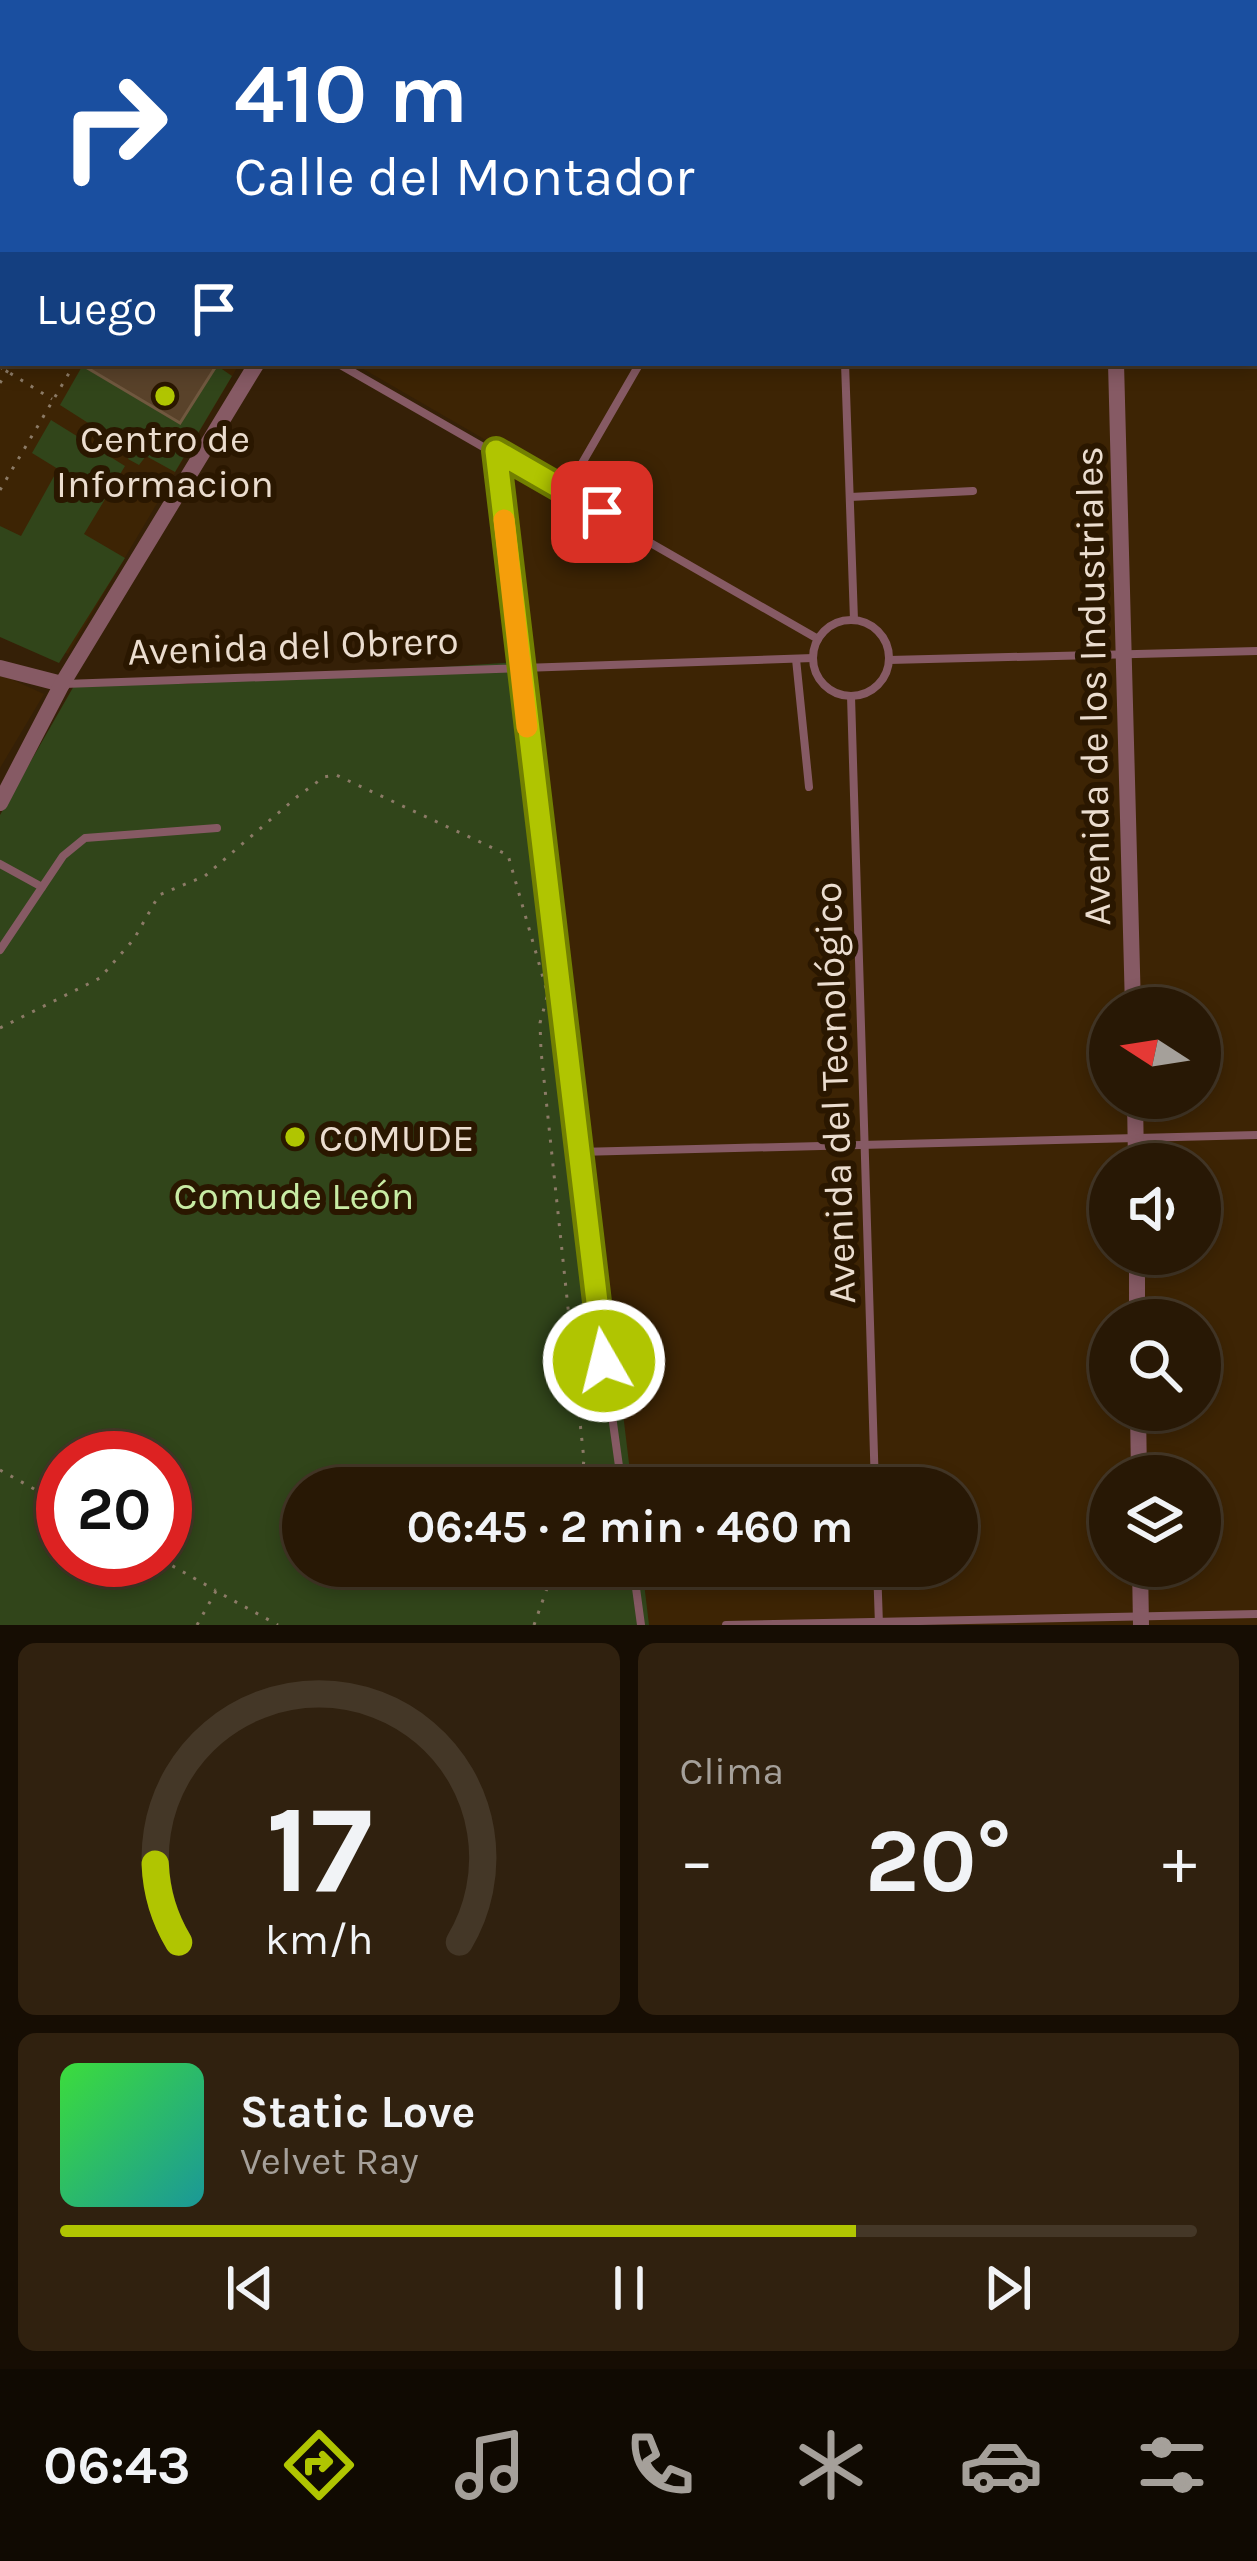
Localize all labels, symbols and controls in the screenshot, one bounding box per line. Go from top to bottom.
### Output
text: 410 m [234,45,468,143]
icon: right [36,48,192,204]
text: Calle del Montador [234,145,694,209]
icon: arrive [181,276,247,342]
text: Luego [36,283,157,335]
marker: Centro de Informacion [152,383,178,409]
place label: Centro de Informacion [56,416,274,507]
street label: Avenida de los Industriales [1066,446,1120,926]
pin [551,461,653,563]
icon: arrive [569,479,635,545]
street label: Avenida del Obrero [127,617,459,675]
street label: Avenida del Tecnológico [805,881,865,1305]
north arrow [1089,987,1221,1119]
map controls [1089,987,1221,1587]
place label: COMUDE [319,1115,474,1161]
marker: COMUDE [282,1124,308,1150]
button: sound [1089,1143,1221,1275]
park label: Comude León [174,1173,414,1219]
position arrow [541,1298,667,1424]
button: search [1089,1299,1221,1431]
speed limit sign: 20 [36,1431,192,1587]
button: layers [1089,1455,1221,1587]
text: 06:45 · 2 min · 460 m [407,1501,853,1553]
text: Clima [680,1748,784,1794]
text: 17 [265,1777,372,1922]
text: 20° [865,1808,1011,1914]
text: − [680,1822,714,1900]
text: + [1162,1822,1197,1900]
text: km/h [264,1915,373,1965]
text: Static Love [240,2086,475,2138]
text: Velvet Ray [240,2138,419,2184]
icon: previous [217,2255,283,2321]
icon: pause [596,2255,662,2321]
icon: next [975,2255,1041,2321]
icon: directions [277,2423,361,2507]
icon: music [448,2423,532,2507]
icon: phone [618,2423,702,2507]
icon: climate [789,2423,873,2507]
icon: car [959,2423,1043,2507]
icon: filters [1130,2423,1214,2507]
text: 06:43 [43,2433,190,2497]

